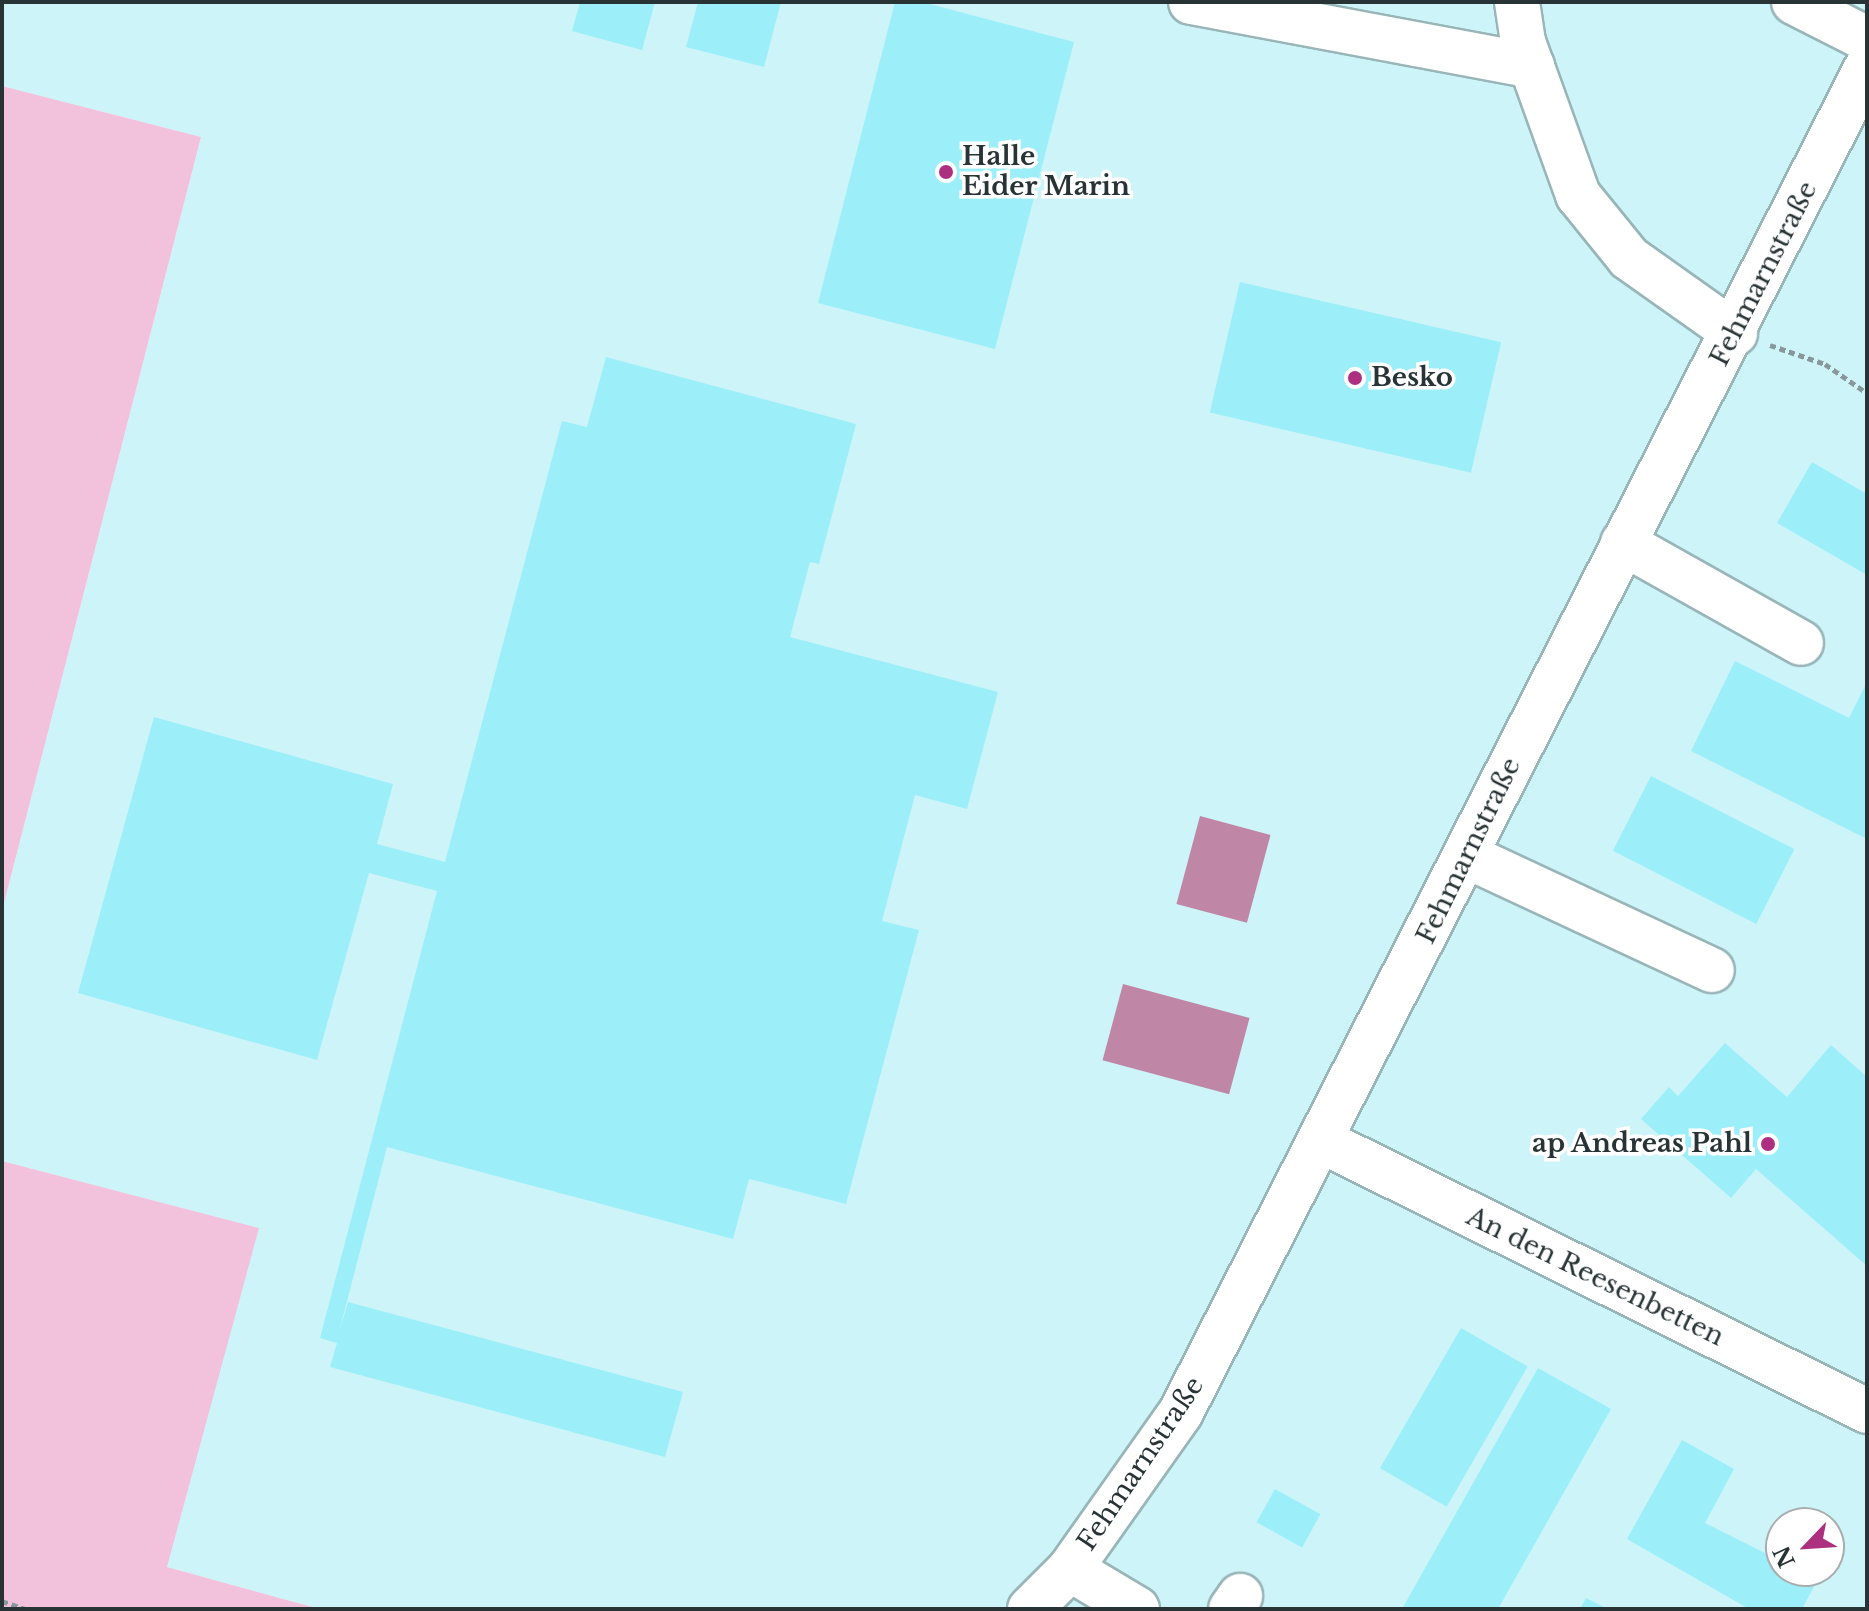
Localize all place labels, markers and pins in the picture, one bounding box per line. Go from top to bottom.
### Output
place label: Halle Eider Marin [962,141,1130,202]
marker: Halle Eider Marin [937,163,955,181]
place label: Besko [1371,362,1453,394]
marker: Besko [1346,369,1364,387]
place label: ap Andreas Pahl [1531,1128,1752,1160]
marker: ap Andreas Pahl [1759,1135,1777,1153]

